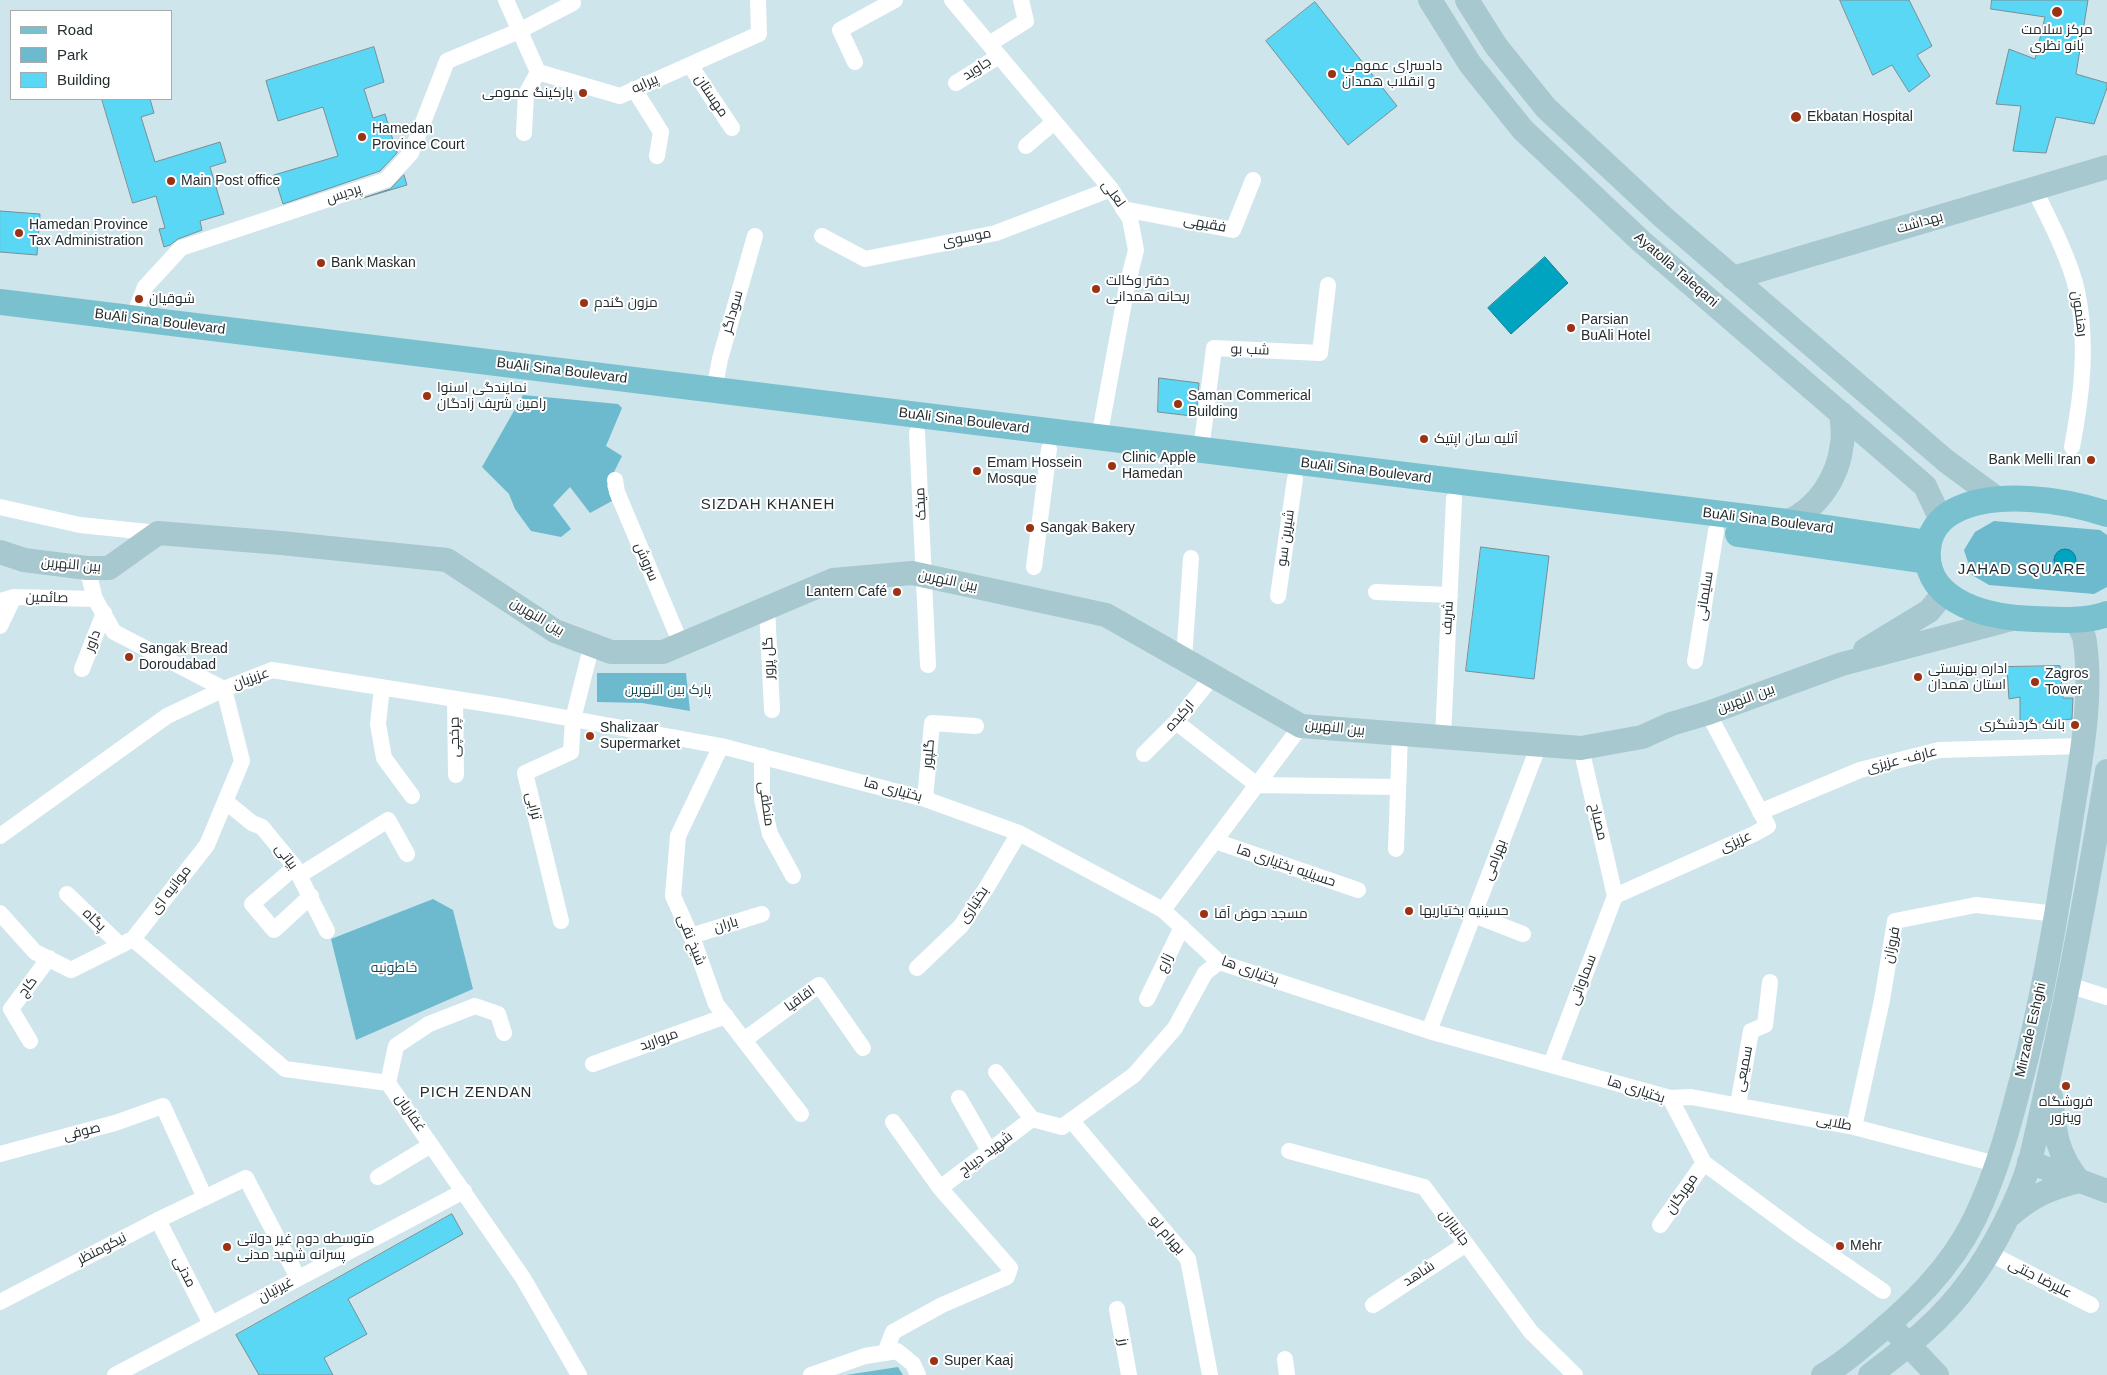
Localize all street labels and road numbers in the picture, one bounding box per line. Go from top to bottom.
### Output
street label: جاوید [960,54,994,84]
street label: پیرایه [629,71,661,97]
street label: مهستان [691,71,731,121]
street label: لعلی [1098,177,1128,211]
street label: پردیس [324,180,364,208]
street label: بهداشت [1895,208,1945,238]
street label: فقیهی [1182,212,1228,236]
street label: موسوی [941,225,993,251]
street label: Ayatolla Taleqani [1631,229,1721,311]
street label: سوداگر [719,289,747,335]
street label: رهنمون [2067,290,2091,338]
street label: BuAli Sina Boulevard [94,306,226,338]
street label: شب بو [1230,341,1270,359]
street label: BuAli Sina Boulevard [496,355,628,387]
street label: BuAli Sina Boulevard [898,405,1030,437]
street label: BuAli Sina Boulevard [1300,455,1432,487]
street label: میخک [912,487,930,521]
street label: BuAli Sina Boulevard [1702,505,1834,537]
street label: شیرین سو [1274,509,1298,567]
street label: سروش [630,540,662,584]
street label: بین النهرین [40,554,102,576]
street label: بین النهرین [917,567,979,595]
street label: سلیمانی [1693,570,1717,622]
street label: صائمین [26,589,68,607]
street label: بین النهرین [507,594,567,640]
street label: شریف [1439,601,1457,635]
street label: داور [81,628,105,654]
street label: گل پرور [760,637,778,679]
street label: عزیزیان [230,665,272,693]
street label: بین النهرین [1715,681,1777,717]
street label: ارکیده [1162,697,1198,735]
street label: بین النهرین [1304,716,1366,740]
street label: چرخچی [446,717,464,757]
street label: گلپور [919,739,939,769]
street label: عارف- عزیزی [1865,743,1939,777]
street label: بختیاری ها [862,774,924,806]
street label: منطقی [755,781,777,827]
street label: ترابی [521,790,545,822]
street label: مصباح [1586,802,1610,842]
street label: عزیزی [1718,828,1754,856]
street label: بهرامی [1480,837,1510,883]
street label: بیاتی [271,841,301,873]
street label: حسینیه بختیاری ها [1234,841,1338,891]
street label: موانیه ای [147,862,195,918]
street label: بختیاری [956,883,992,927]
street label: پگاه [79,905,109,935]
street label: شیخ نقی [673,912,709,968]
street label: باران [712,913,740,937]
street label: فروزان [1880,925,1904,965]
street label: زارع [1153,951,1177,975]
street label: سماواتی [1566,952,1600,1008]
street label: بختیاری ها [1219,953,1281,989]
street label: کاج [15,974,41,1000]
street label: Mirzade Eshghi [2012,981,2050,1079]
street label: اقاقیا [782,982,818,1016]
street label: مروارید [638,1025,680,1055]
street label: سمیعی [1731,1045,1757,1093]
street label: بختیاری ها [1605,1073,1667,1107]
street label: غفاریان [391,1091,429,1135]
street label: طلایی [1815,1111,1853,1135]
street label: صوفی [62,1119,102,1145]
street label: شهید دیباج [956,1128,1016,1180]
street label: مهرگان [1662,1171,1702,1217]
street label: جانبازان [1435,1207,1473,1249]
street label: بهرام لو [1146,1212,1188,1258]
street label: نیکومنظر [75,1229,129,1269]
street label: مدنی [169,1254,199,1290]
street label: علیرضا جنتی [2006,1256,2074,1302]
street label: شاهد [1400,1258,1438,1290]
street label: غیرتیان [255,1274,297,1306]
street label: رز [1114,1337,1132,1347]

